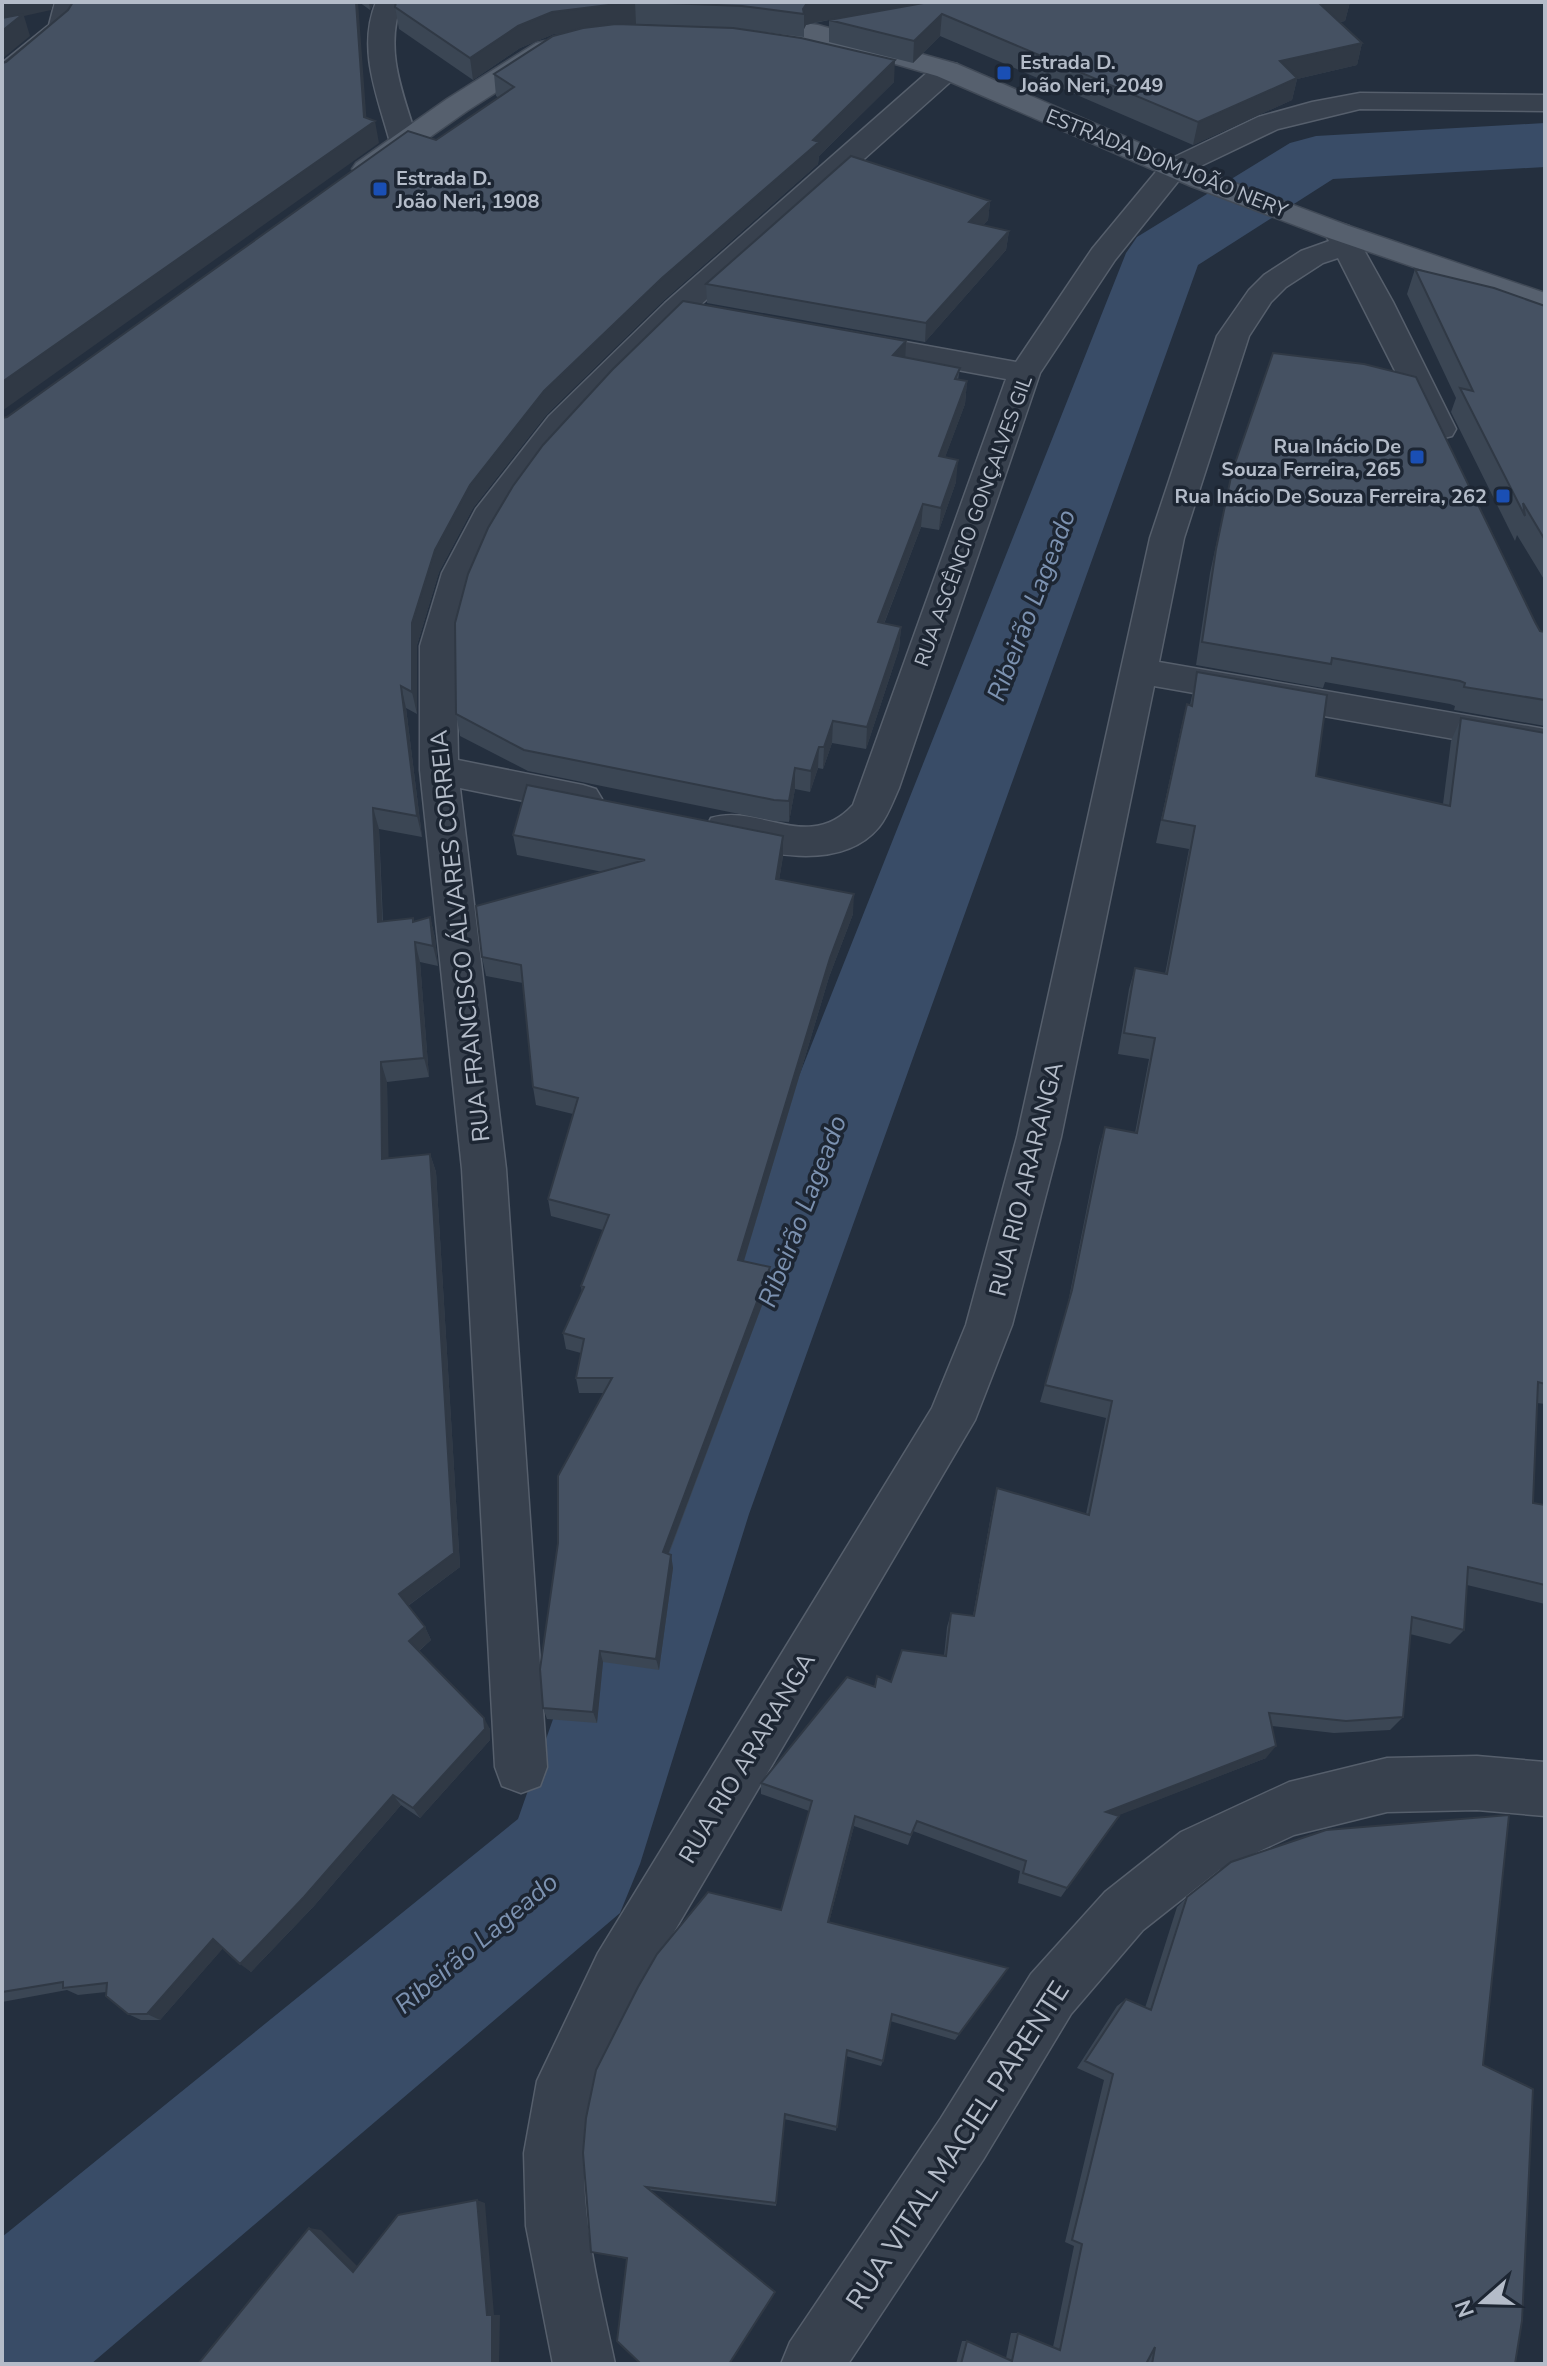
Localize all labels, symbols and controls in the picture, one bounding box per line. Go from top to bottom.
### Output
place label: Estrada D. João Neri, 2049 [1019,49,1164,99]
marker: Estrada D. João Neri, 2049 [995,64,1013,82]
street label: ESTRADA DOM JOÃO NERY [1042,103,1292,225]
place label: Estrada D. João Neri, 1908 [395,165,540,215]
marker: Estrada D. João Neri, 1908 [371,180,389,198]
street label: RUA ASCÊNCIO GONÇALVES GIL [908,372,1039,670]
place label: Rua Inácio De Souza Ferreira, 265 [1221,433,1401,483]
marker: Rua Inácio De Souza Ferreira, 265 [1408,448,1426,466]
place label: Rua Inácio De Souza Ferreira, 262 [1175,483,1487,510]
marker: Rua Inácio De Souza Ferreira, 262 [1494,487,1512,505]
water label: Ribeirão Lageado [979,504,1084,706]
street label: RUA FRANCISCO ÁLVARES CORREIA [422,728,498,1144]
street label: RUA RIO ARARANGA [981,1058,1071,1300]
water label: Ribeirão Lageado [750,1110,855,1312]
street label: RUA RIO ARARANGA [671,1646,823,1869]
water label: Ribeirão Lageado [387,1865,565,2022]
street label: RUA VITAL MACIEL PARENTE [837,1974,1078,2317]
north arrow [1443,2262,1523,2342]
text: N [1448,2296,1482,2321]

